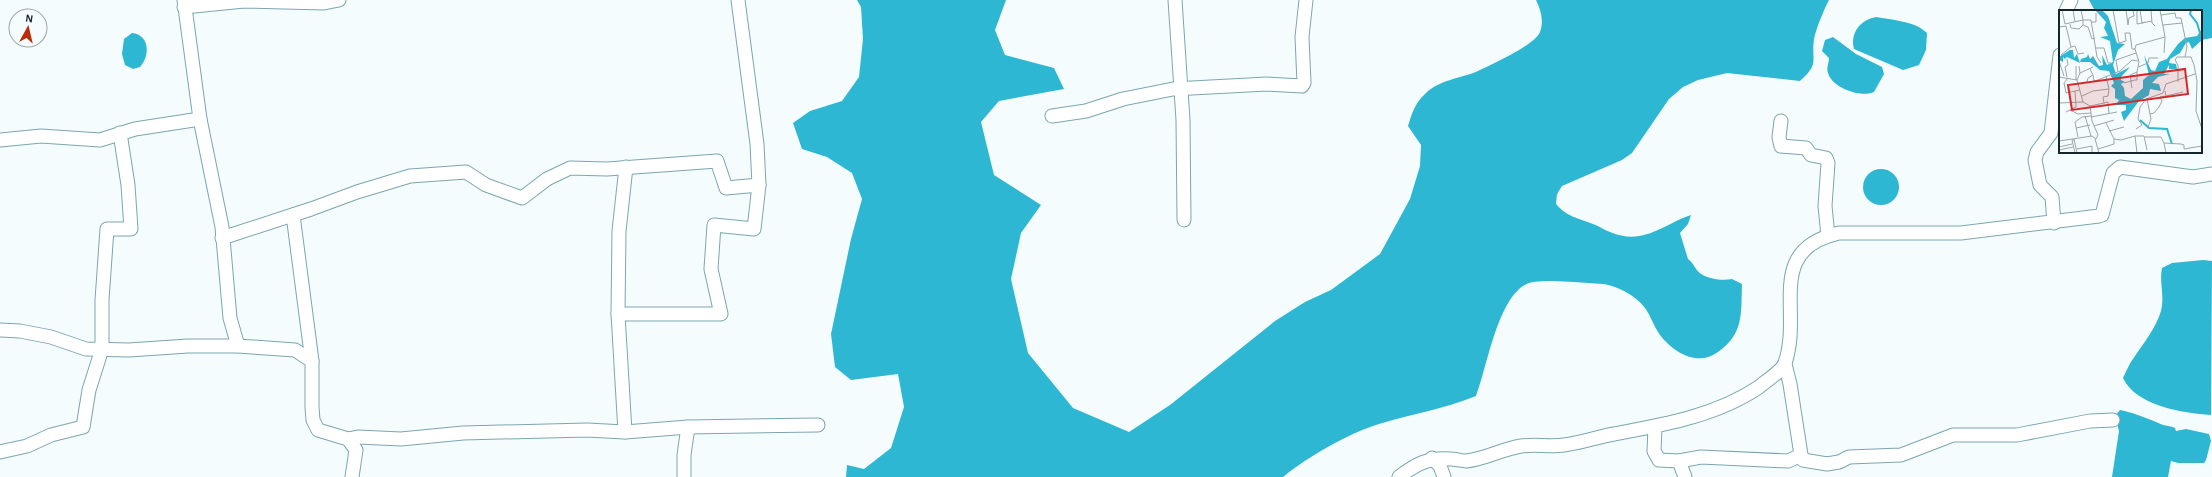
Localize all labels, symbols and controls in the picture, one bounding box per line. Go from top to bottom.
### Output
north arrow [8,8,48,48]
inset map [2059,10,2202,153]
text: N [25,13,34,25]

